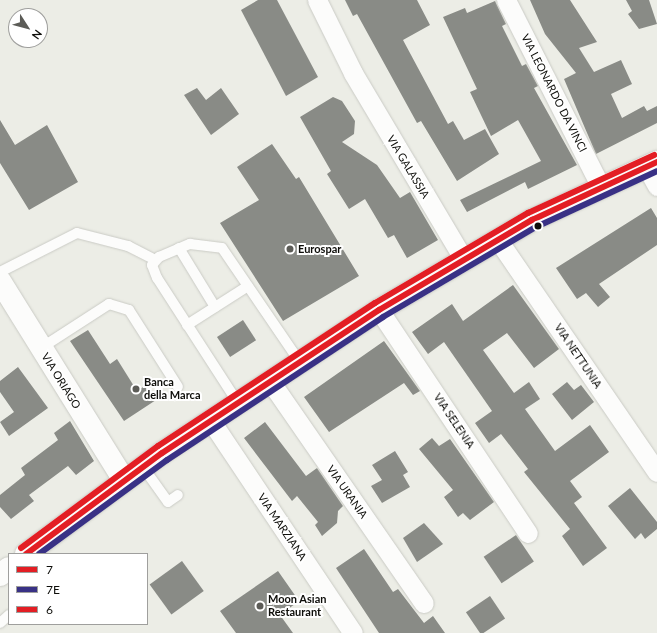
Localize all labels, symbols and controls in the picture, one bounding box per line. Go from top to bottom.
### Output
north arrow [8,8,48,48]
text: N [30,28,45,42]
street label: VIA LEONARDO DA VINCI [518,31,590,155]
street label: VIA GALASSIA [384,133,432,201]
unlabelled marker [533,221,543,231]
place label: Eurospar [298,242,341,256]
marker: Eurospar [285,244,295,254]
street label: VIA NETTUNIA [551,321,605,391]
street label: VIA ORIAGO [39,351,83,411]
place label: Banca della Marca [144,376,201,402]
marker: Banca della Marca [131,384,141,394]
street label: VIA SELENIA [431,391,477,451]
street label: VIA URANIA [324,463,370,521]
street label: VIA MARZIANA [255,491,309,563]
legend [8,553,148,625]
text: 7 [46,562,53,577]
text: 7E [46,582,60,597]
place label: Moon Asian Restaurant [268,593,327,619]
marker: Moon Asian Restaurant [255,601,265,611]
text: 6 [46,602,53,617]

